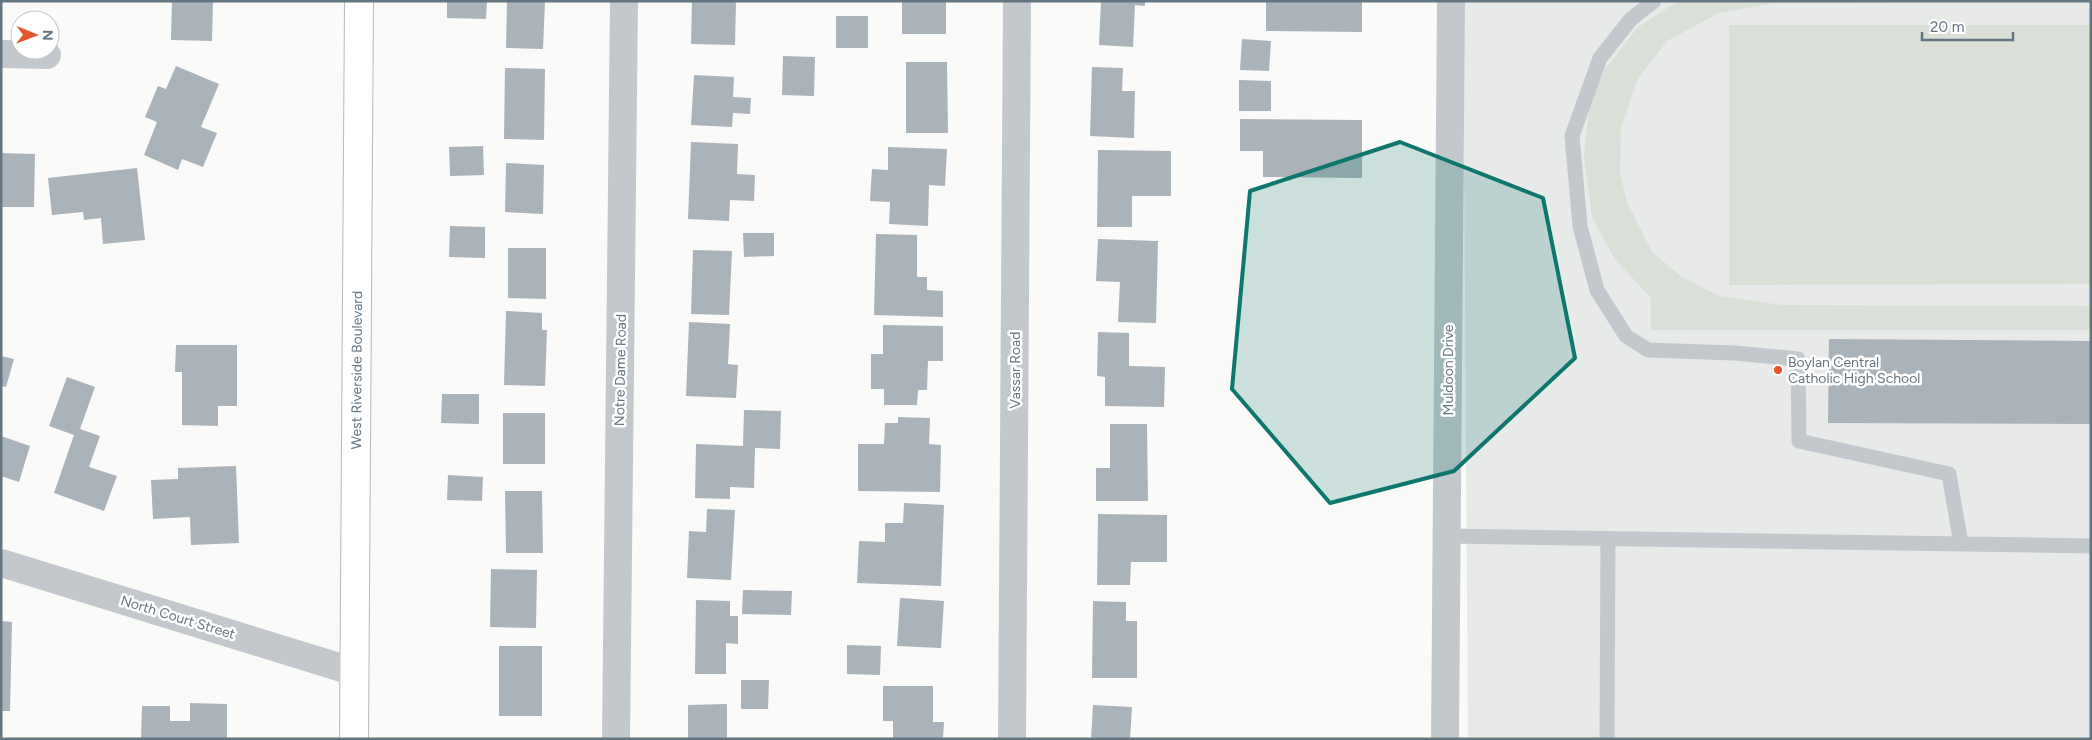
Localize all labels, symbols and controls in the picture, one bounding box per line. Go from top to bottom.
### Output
north arrow [10,10,60,60]
scale bar [1922,10,2013,42]
text: 20 m [1930,18,1964,36]
text: N [39,30,56,41]
street label: West Riverside Boulevard [348,291,366,449]
street label: Notre Dame Road [611,314,630,426]
street label: Muldoon Drive [1440,324,1457,415]
street label: Vassar Road [1007,332,1024,408]
place label: Boylan Central Catholic High School [1788,354,1920,387]
marker: Boylan Central Catholic High School [1772,364,1784,376]
street label: North Court Street [118,592,237,643]

